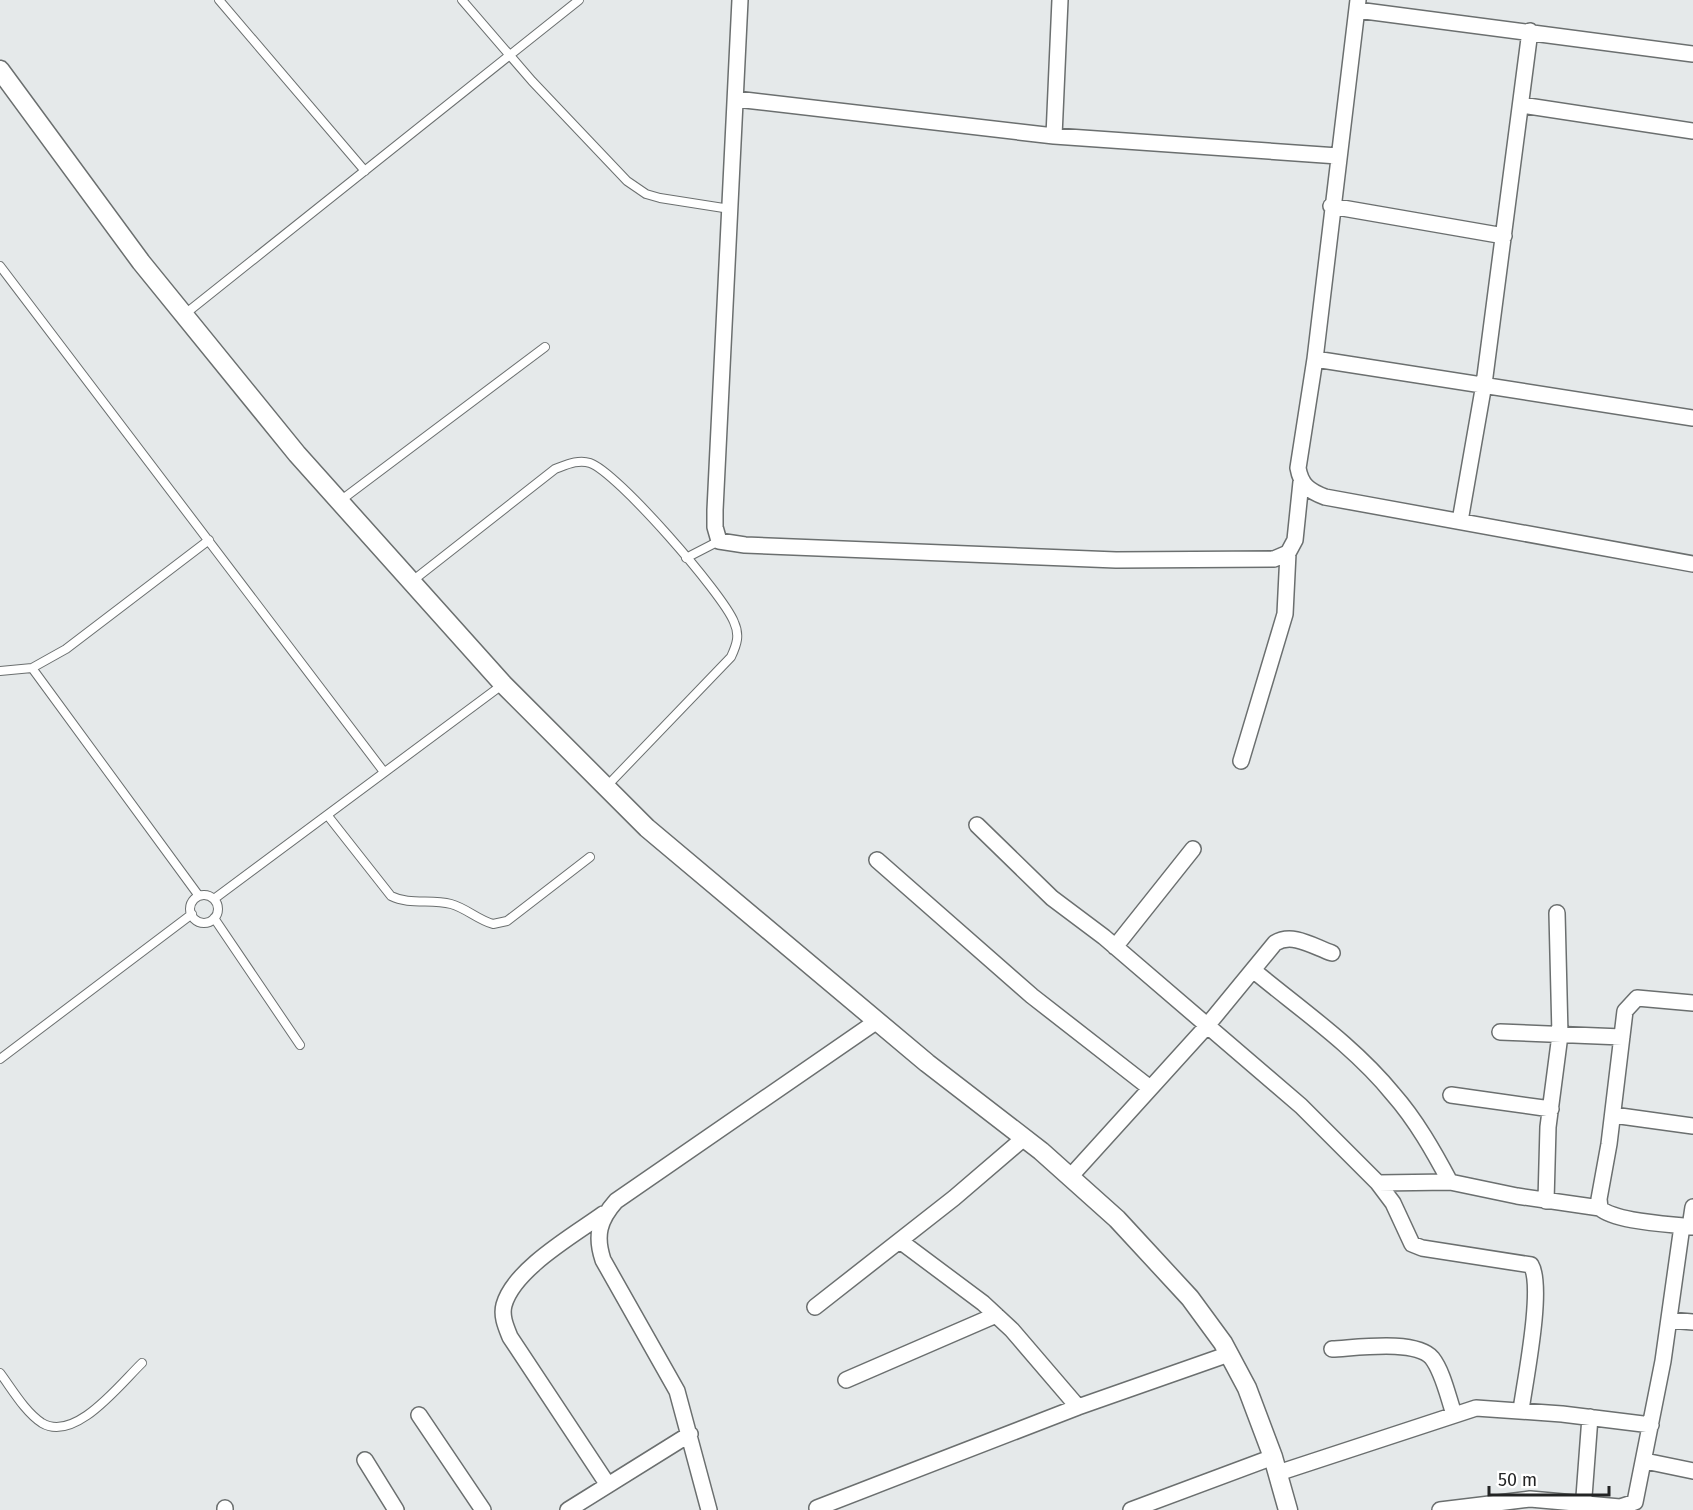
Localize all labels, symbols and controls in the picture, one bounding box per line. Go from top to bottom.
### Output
scale bar [1489,1459,1609,1497]
text: 50 m [1498,1469,1537,1491]

